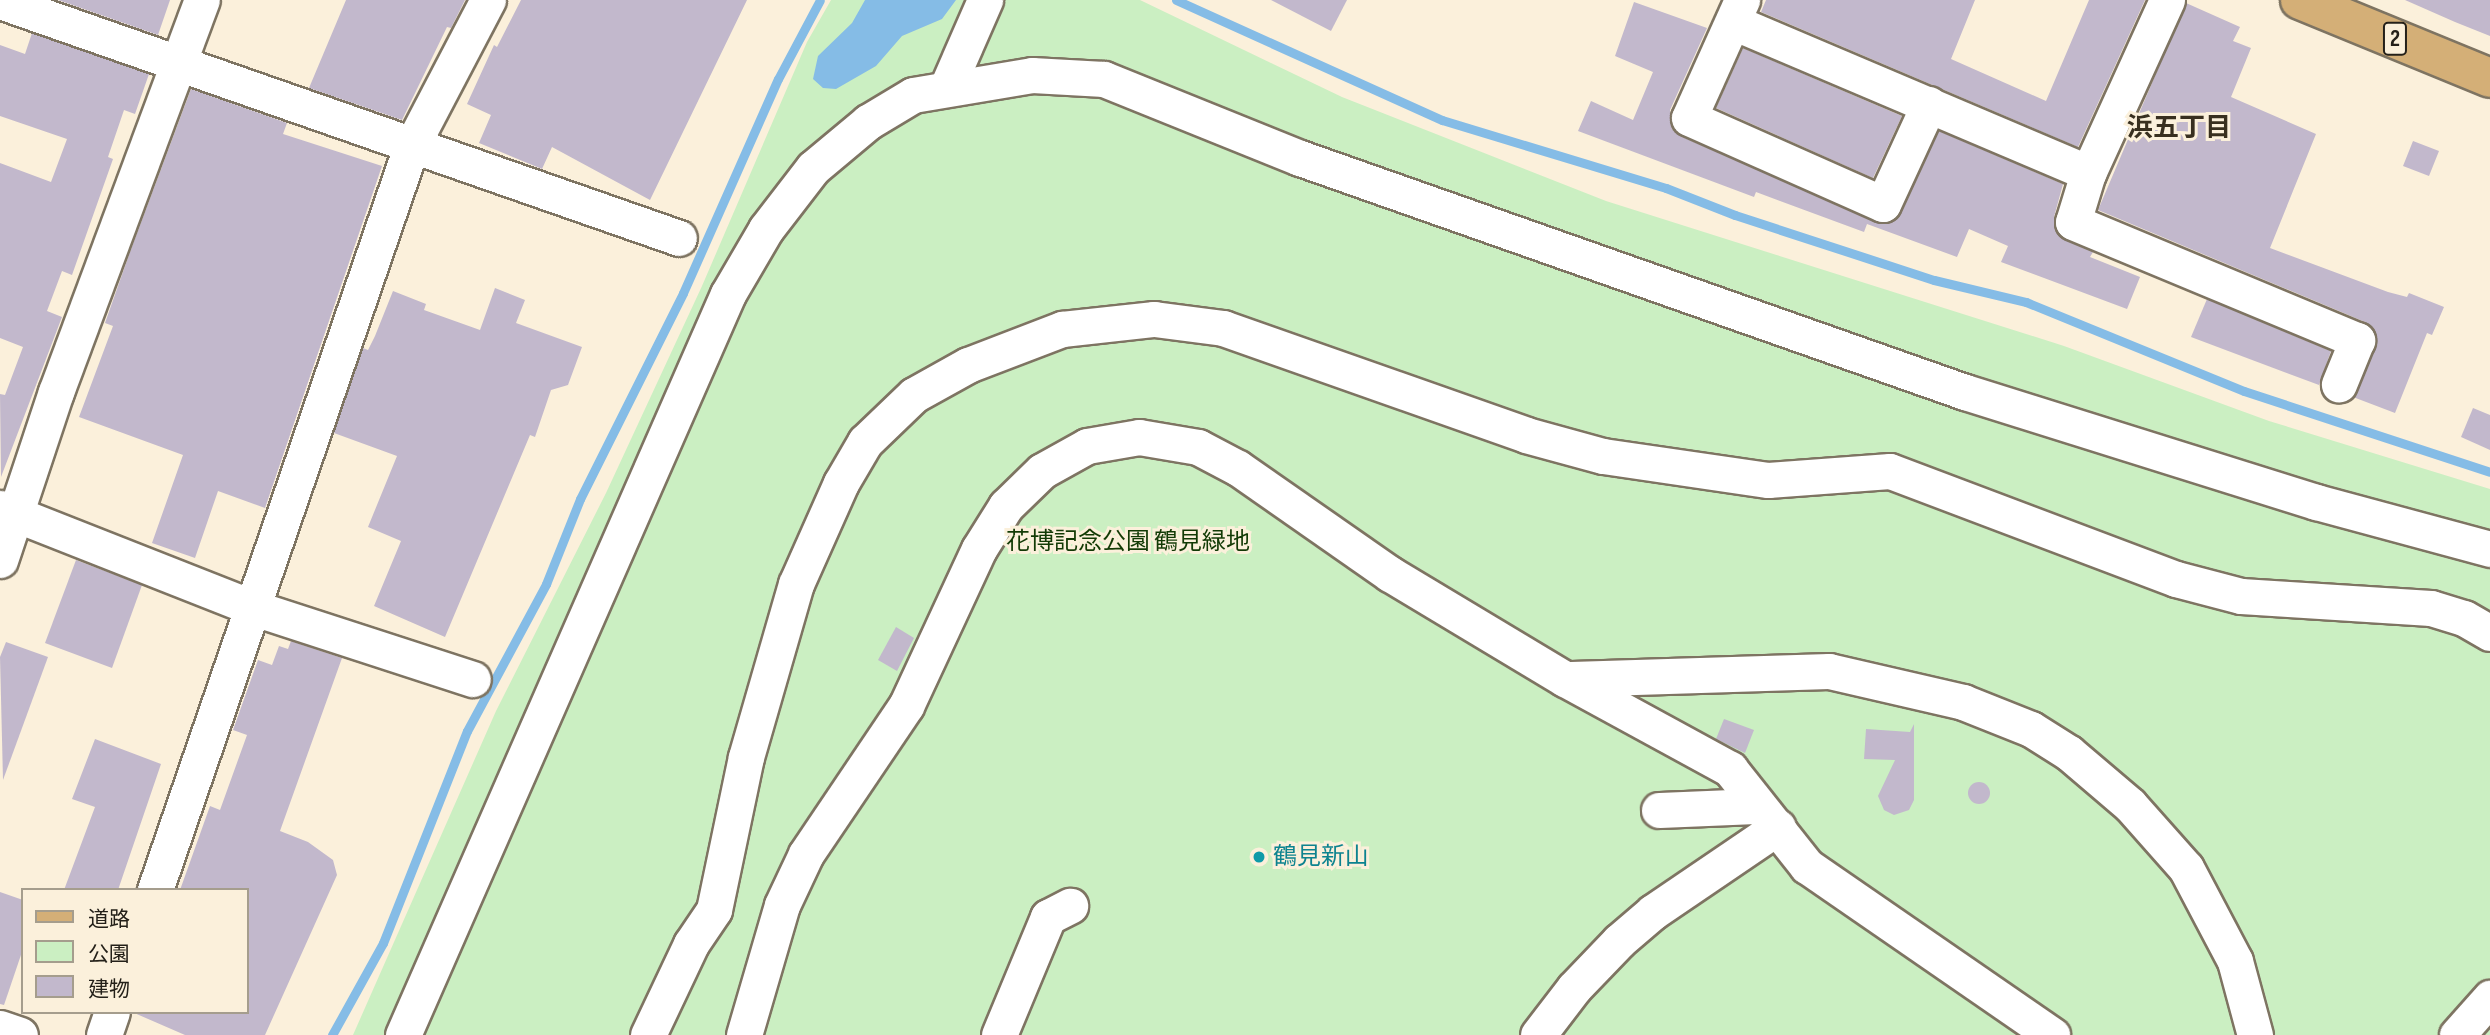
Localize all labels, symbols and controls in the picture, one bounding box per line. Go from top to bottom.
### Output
road number: 2 [2383,20,2407,58]
district label: 浜五丁目 [2127,113,2231,145]
park label: 花博記念公園 鶴見緑地 [1006,528,1250,556]
place label: 鶴見新山 [1273,843,1369,871]
marker: 鶴見新山 [1251,849,1267,865]
legend [21,888,248,1014]
text: 道路 [88,907,130,932]
text: 公園 [88,942,130,967]
text: 建物 [88,977,130,1002]

